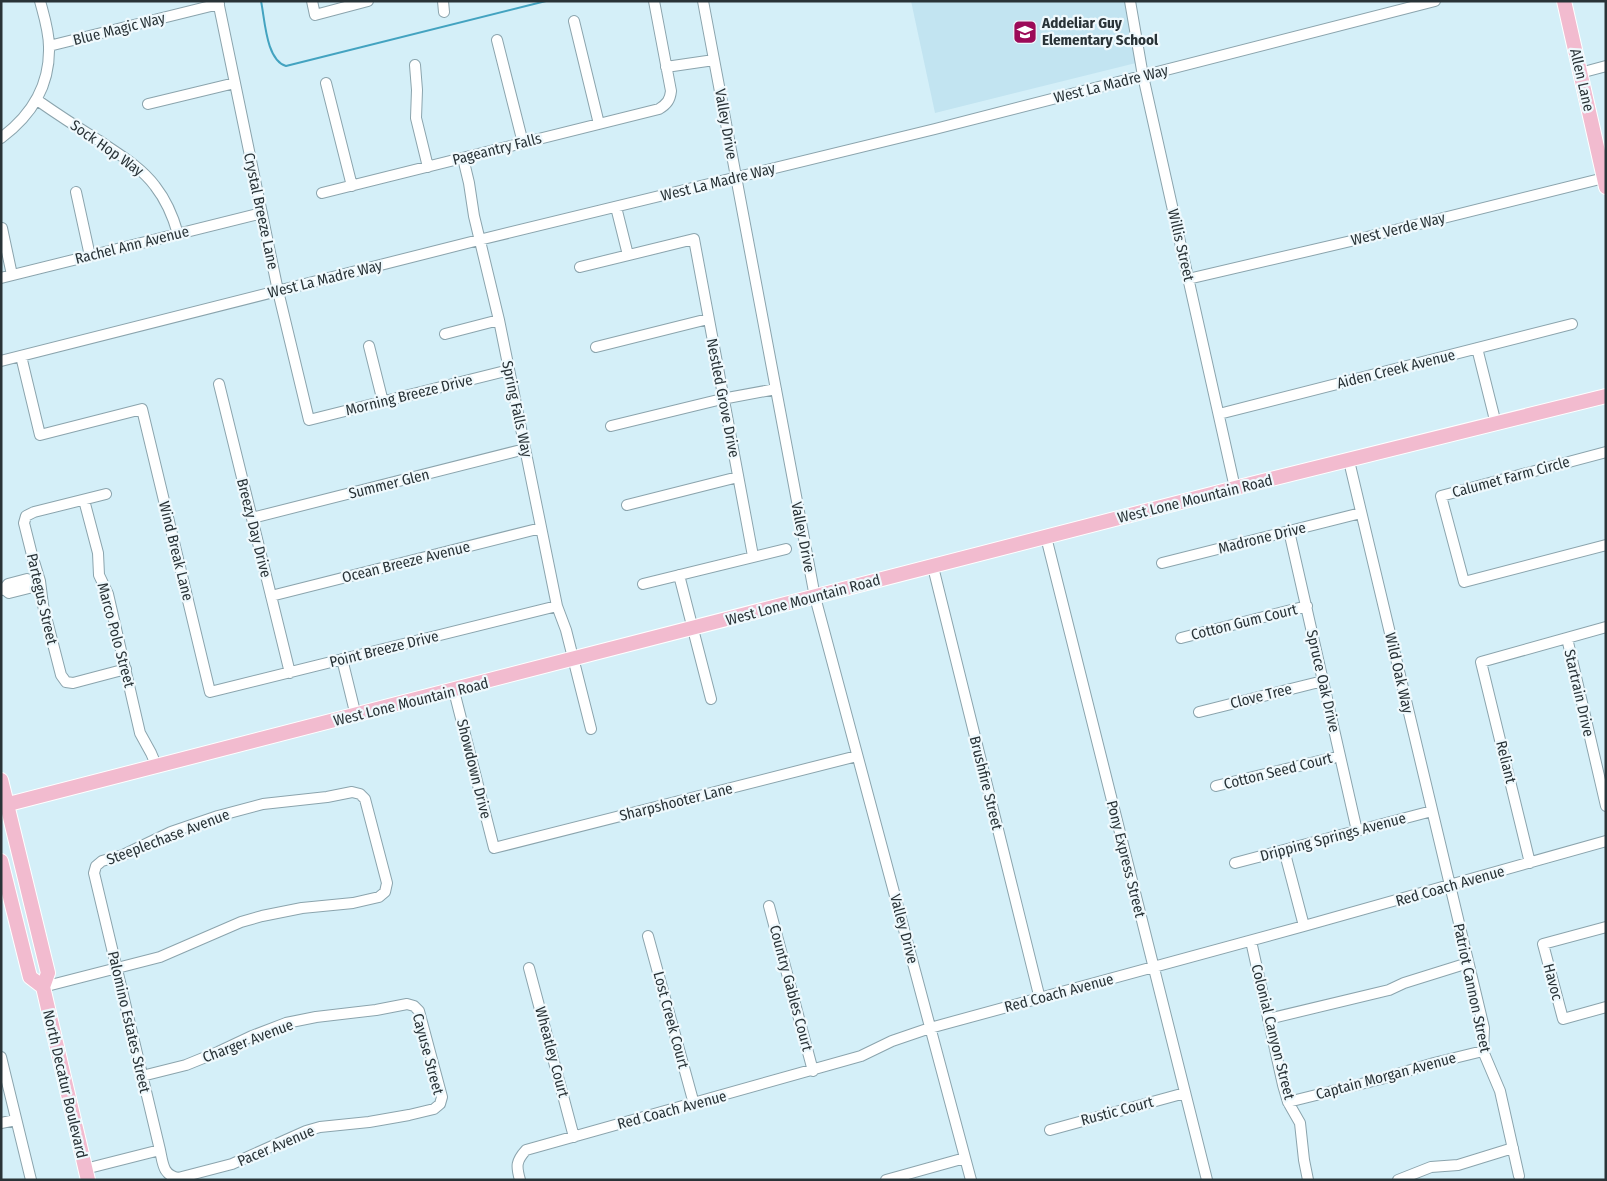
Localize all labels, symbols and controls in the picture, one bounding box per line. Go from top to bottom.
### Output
street label: Blue Magic Way [71,9,167,49]
place label: Addeliar Guy Elementary School [1041,14,1159,49]
school or university icon: Addeliar Guy Elementary School [1012,19,1038,45]
street label: Allen Lane [1566,47,1598,113]
street label: West La Madre Way [1052,61,1170,107]
street label: Valley Drive [711,87,741,161]
street label: Sock Hop Way [67,116,147,180]
street label: Pageantry Falls [451,129,543,169]
street label: Crystal Breeze Lane [240,151,282,271]
street label: West La Madre Way [659,159,777,205]
street label: Willis Street [1164,207,1198,283]
street label: West Verde Way [1349,209,1447,249]
street label: Rachel Ann Avenue [73,222,191,268]
street label: West La Madre Way [266,256,384,302]
street label: Nestled Grove Drive [703,337,743,459]
street label: Aiden Creek Avenue [1335,346,1457,392]
street label: Spring Falls Way [498,359,536,459]
street label: Morning Breeze Drive [344,371,474,419]
street label: Calumet Farm Circle [1450,453,1572,501]
street label: Summer Glen [347,465,431,503]
street label: West Lone Mountain Road [1116,471,1274,527]
street label: Breezy Day Drive [233,477,275,579]
street label: Wind Break Lane [155,499,197,603]
street label: Valley Drive [787,500,819,574]
street label: Madrone Drive [1216,518,1308,558]
street label: Ocean Breeze Avenue [340,537,472,587]
street label: Partegus Street [23,552,61,647]
street label: West Lone Mountain Road [724,571,882,629]
street label: Marco Polo Street [93,581,139,690]
street label: Cotton Gum Court [1189,600,1299,644]
street label: Point Breeze Drive [328,627,440,671]
street label: Spruce Oak Drive [1302,628,1344,734]
street label: Wild Oak Way [1381,631,1417,715]
street label: Startrain Drive [1560,648,1598,738]
street label: West Lone Mountain Road [332,674,490,730]
street label: Clove Tree [1228,680,1294,712]
street label: Showdown Drive [453,717,495,821]
street label: Brushfire Street [966,734,1006,832]
street label: Reliant [1492,739,1520,785]
street label: Cotton Seed Court [1222,749,1334,793]
street label: Sharpshooter Lane [618,779,734,825]
street label: Pony Express Street [1103,799,1149,920]
street label: Steeplechase Avenue [104,805,232,869]
street label: Dripping Springs Avenue [1258,809,1408,865]
street label: Red Coach Avenue [1394,862,1506,910]
street label: Valley Drive [886,892,922,966]
street label: Patriot Cannon Street [1450,922,1494,1054]
street label: Country Gables Court [766,923,816,1053]
street label: Palomino Estates Street [104,949,154,1095]
street label: Colonial Canyon Street [1247,962,1299,1102]
street label: Havoc [1540,962,1567,1003]
street label: Lost Creek Court [649,969,693,1071]
street label: Red Coach Avenue [1002,970,1116,1016]
street label: Wheatley Court [531,1005,573,1099]
street label: North Decatur Boulevard [39,1008,91,1160]
street label: Cayuse Street [409,1011,448,1097]
street label: Charger Avenue [200,1015,296,1067]
street label: Captain Morgan Avenue [1314,1049,1458,1103]
street label: Red Coach Avenue [615,1087,729,1133]
street label: Rustic Court [1079,1093,1155,1129]
street label: Pacer Avenue [235,1122,317,1170]

